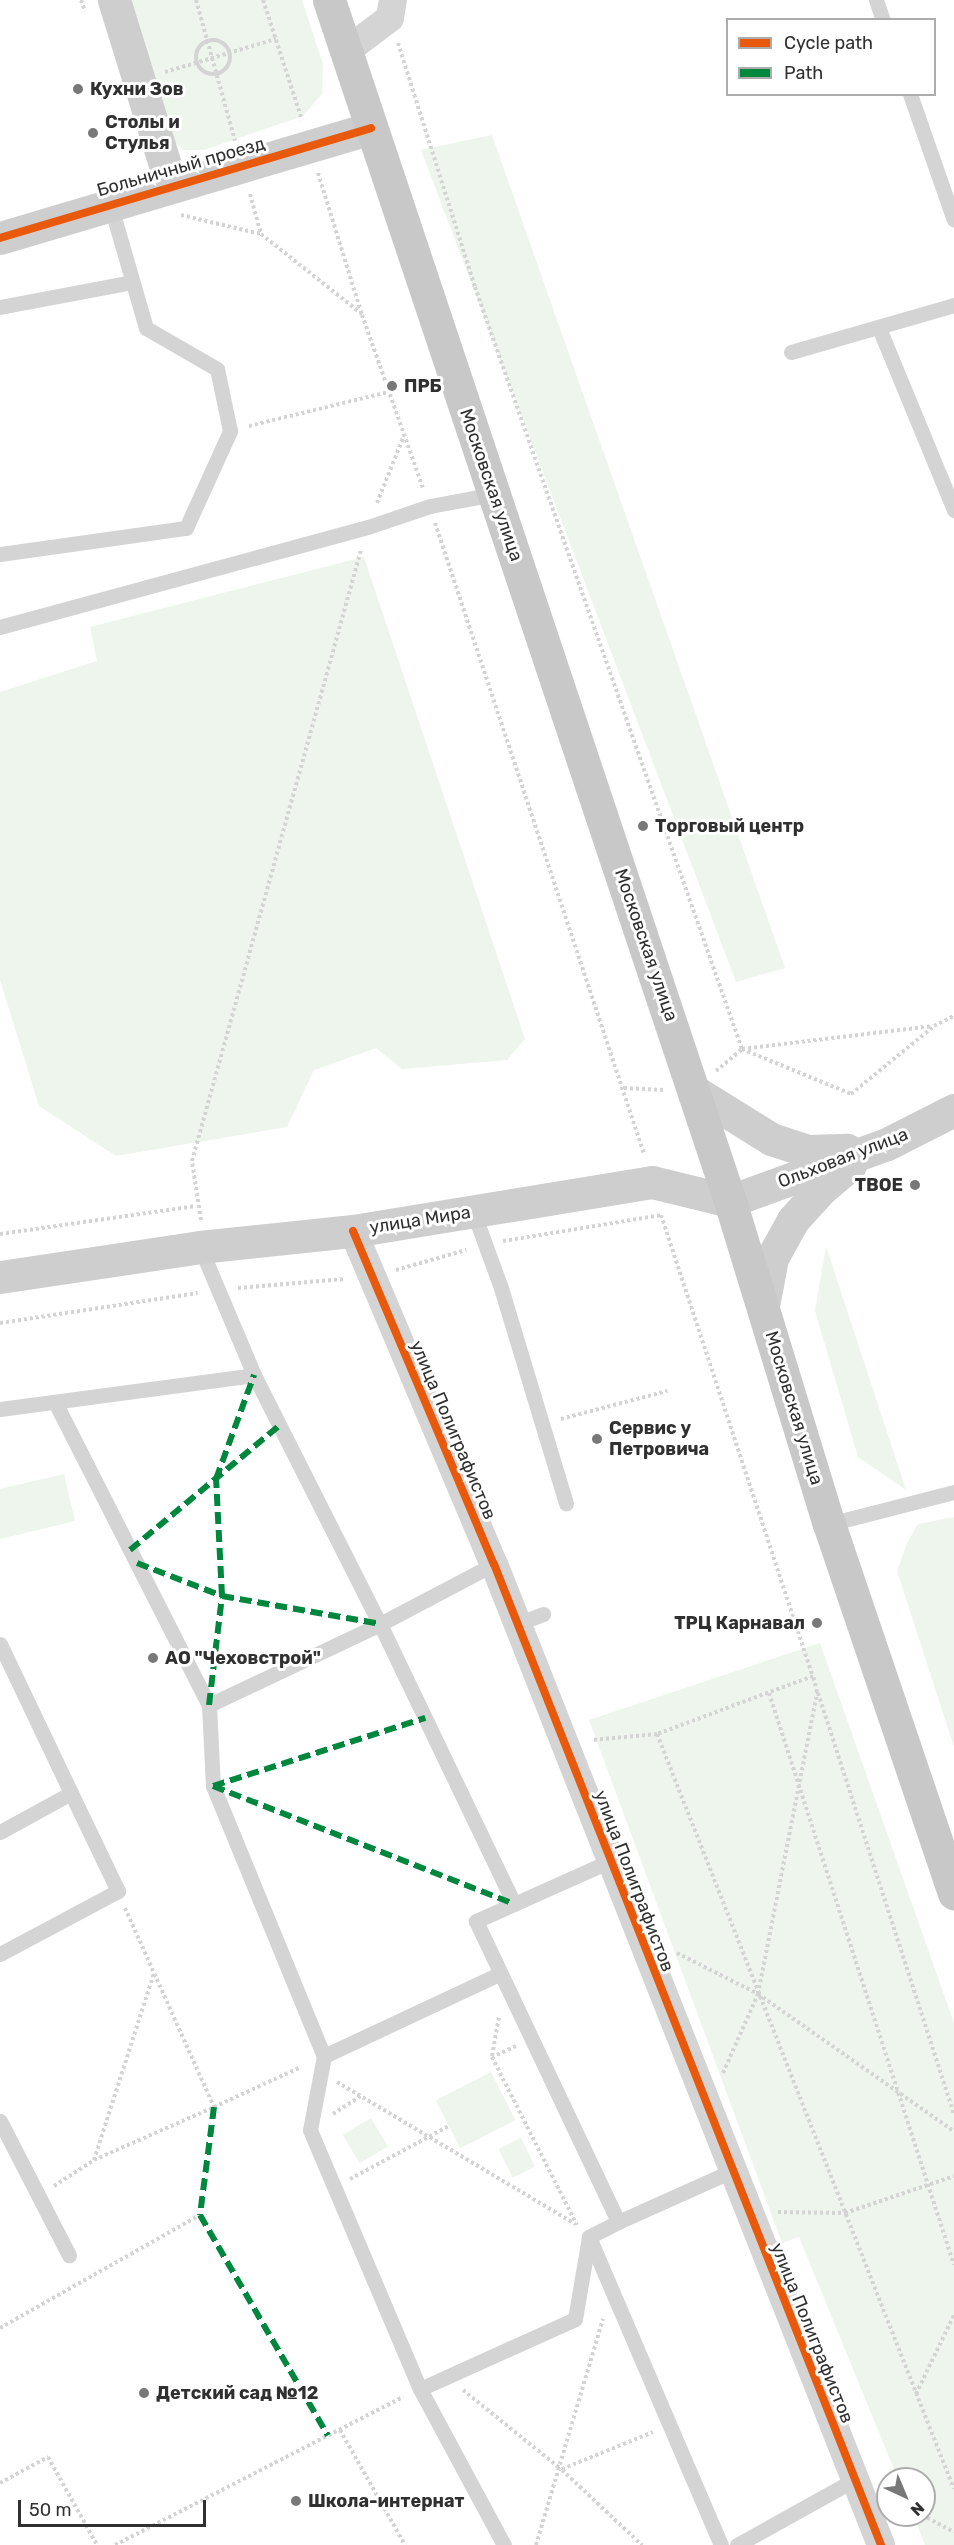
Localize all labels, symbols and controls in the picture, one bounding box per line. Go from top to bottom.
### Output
legend [726,18,936,96]
text: Cycle path [784,32,873,54]
text: Path [784,62,823,84]
place label: Кухни Зов [90,78,184,100]
marker: Кухни Зов [71,82,85,96]
place label: Столы и Стулья [105,112,180,154]
marker: Столы и Стулья [86,126,100,140]
street label: Больничный проезд [94,133,268,201]
place label: ПРБ [404,375,441,397]
marker: ПРБ [385,379,399,393]
street label: Московская улица [455,406,527,564]
place label: Торговый центр [655,815,804,837]
marker: Торговый центр [636,819,650,833]
street label: Московская улица [610,866,682,1024]
street label: Ольховая улица [775,1123,911,1193]
place label: ТВОЕ [855,1174,903,1196]
marker: ТВОЕ [908,1178,922,1192]
street label: улица Мира [368,1201,472,1239]
street label: Московская улица [760,1328,828,1488]
street label: улица Полиграфистов [405,1337,501,1523]
place label: Сервис у Петровича [609,1418,709,1460]
marker: Сервис у Петровича [590,1432,604,1446]
place label: ТРЦ Карнавал [674,1612,805,1634]
marker: ТРЦ Карнавал [810,1616,824,1630]
place label: АО "Чеховстрой" [165,1647,321,1669]
marker: АО "Чеховстрой" [146,1651,160,1665]
street label: улица Полиграфистов [589,1787,679,1975]
street label: улица Полиграфистов [766,2240,858,2426]
place label: Детский сад №12 [156,2382,318,2404]
marker: Детский сад №12 [137,2386,151,2400]
north arrow [876,2467,936,2527]
scale bar [21,2488,208,2526]
place label: Школа-интернат [308,2490,464,2512]
marker: Школа-интернат [289,2494,303,2508]
text: N [907,2498,928,2520]
text: 50 m [29,2499,72,2521]

